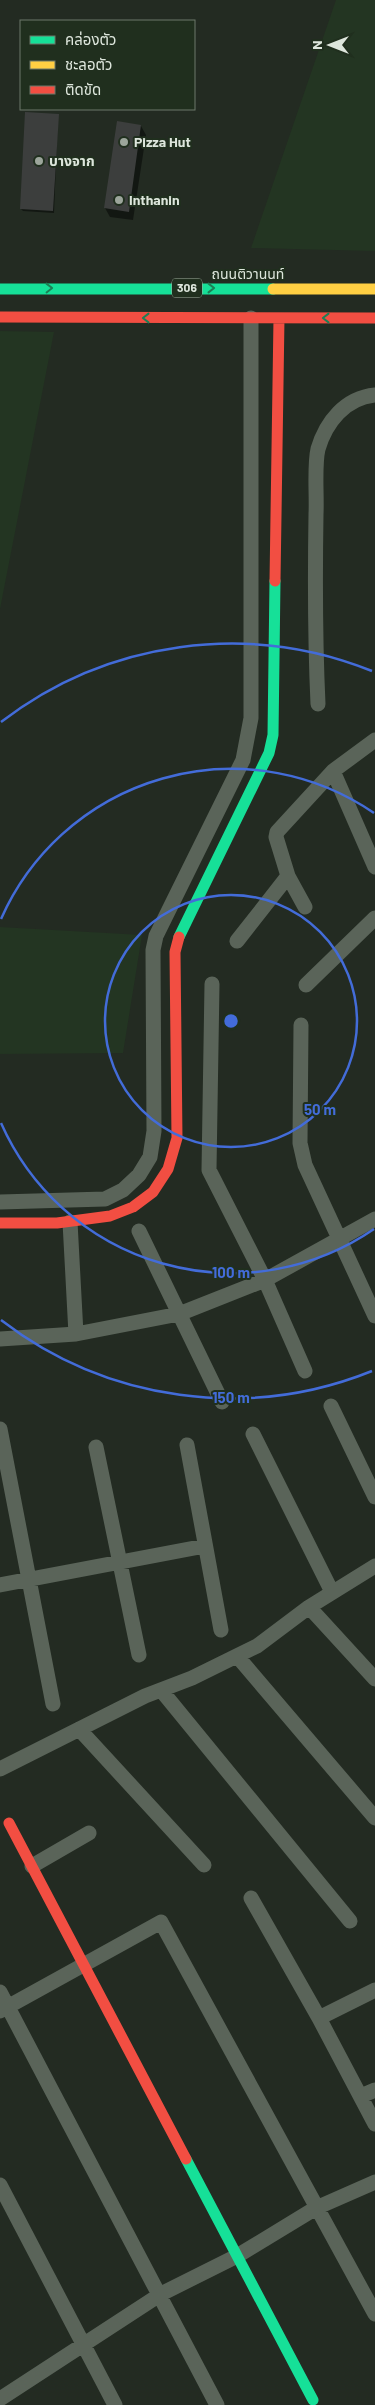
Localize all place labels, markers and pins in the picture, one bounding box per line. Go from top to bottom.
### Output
place label: Pizza Hut [134,133,191,150]
marker: Pizza Hut [118,136,130,148]
place label: บางจาก [49,152,95,169]
marker: บางจาก [33,155,45,167]
place label: Inthanin [129,191,180,208]
marker: Inthanin [113,194,125,206]
centre of rings [222,1012,240,1030]

